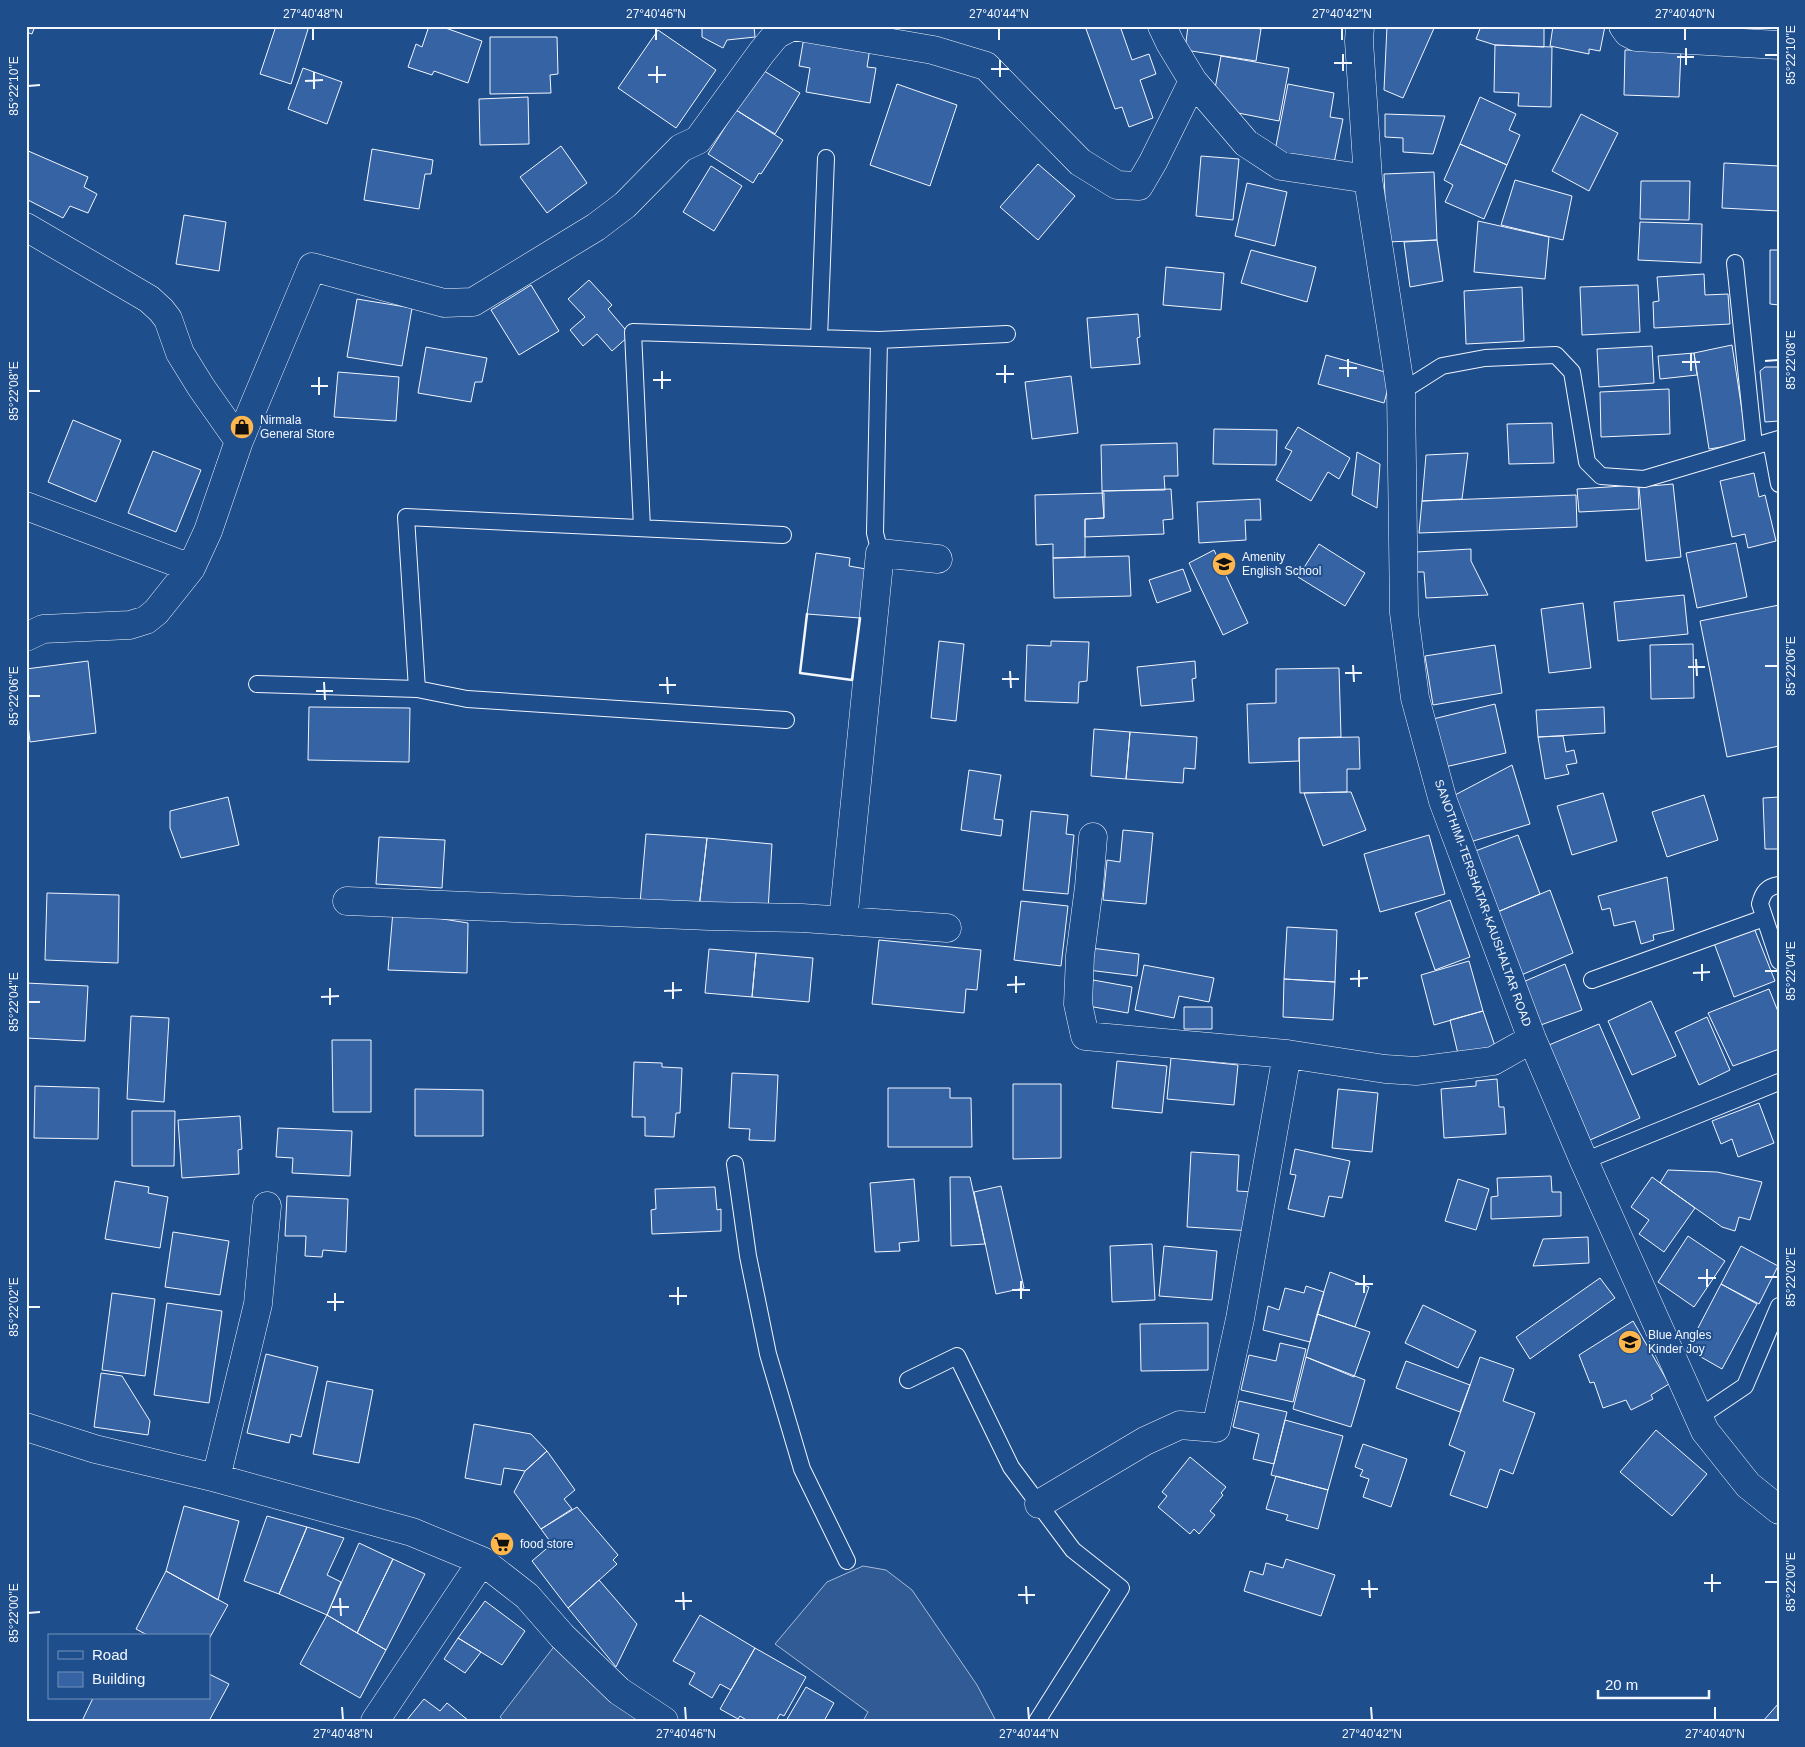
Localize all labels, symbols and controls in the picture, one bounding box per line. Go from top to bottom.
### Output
text: 27°40'48"N [283,7,343,21]
text: 27°40'46"N [626,7,686,21]
text: 27°40'44"N [969,7,1029,21]
text: 27°40'42"N [1312,7,1372,21]
text: 27°40'40"N [1655,7,1715,21]
text: 85°22'10"E [1784,25,1798,85]
text: 85°22'10"E [7,56,21,116]
text: 85°22'08"E [1784,330,1798,390]
text: 85°22'08"E [7,361,21,421]
place label: Nirmala General Store [260,413,335,441]
shop icon: Nirmala General Store [229,414,255,440]
place label: Amenity English School [1242,550,1321,578]
school or university icon: Amenity English School [1211,551,1237,577]
text: 85°22'06"E [1784,636,1798,696]
text: 85°22'06"E [7,666,21,726]
street label: SANOTHIMI-TERSHATAR-KAUSHALTAR ROAD [1432,778,1534,1029]
text: 85°22'04"E [1784,941,1798,1001]
text: 85°22'04"E [7,972,21,1032]
text: 85°22'02"E [1784,1247,1798,1307]
text: 85°22'02"E [7,1277,21,1337]
place label: Blue Angles Kinder Joy [1648,1328,1711,1356]
school or university icon: Blue Angles Kinder Joy [1617,1329,1643,1355]
supermarket icon: food store [489,1531,515,1557]
place label: food store [520,1537,574,1551]
text: 85°22'00"E [1784,1552,1798,1612]
text: 85°22'00"E [7,1583,21,1643]
legend [48,1634,210,1700]
text: Road [92,1646,128,1663]
scale bar [1598,1667,1709,1699]
text: Building [92,1670,145,1687]
text: 20 m [1605,1676,1638,1693]
text: 27°40'48"N [313,1727,373,1741]
text: 27°40'46"N [656,1727,716,1741]
text: 27°40'44"N [999,1727,1059,1741]
text: 27°40'42"N [1342,1727,1402,1741]
text: 27°40'40"N [1685,1727,1745,1741]

